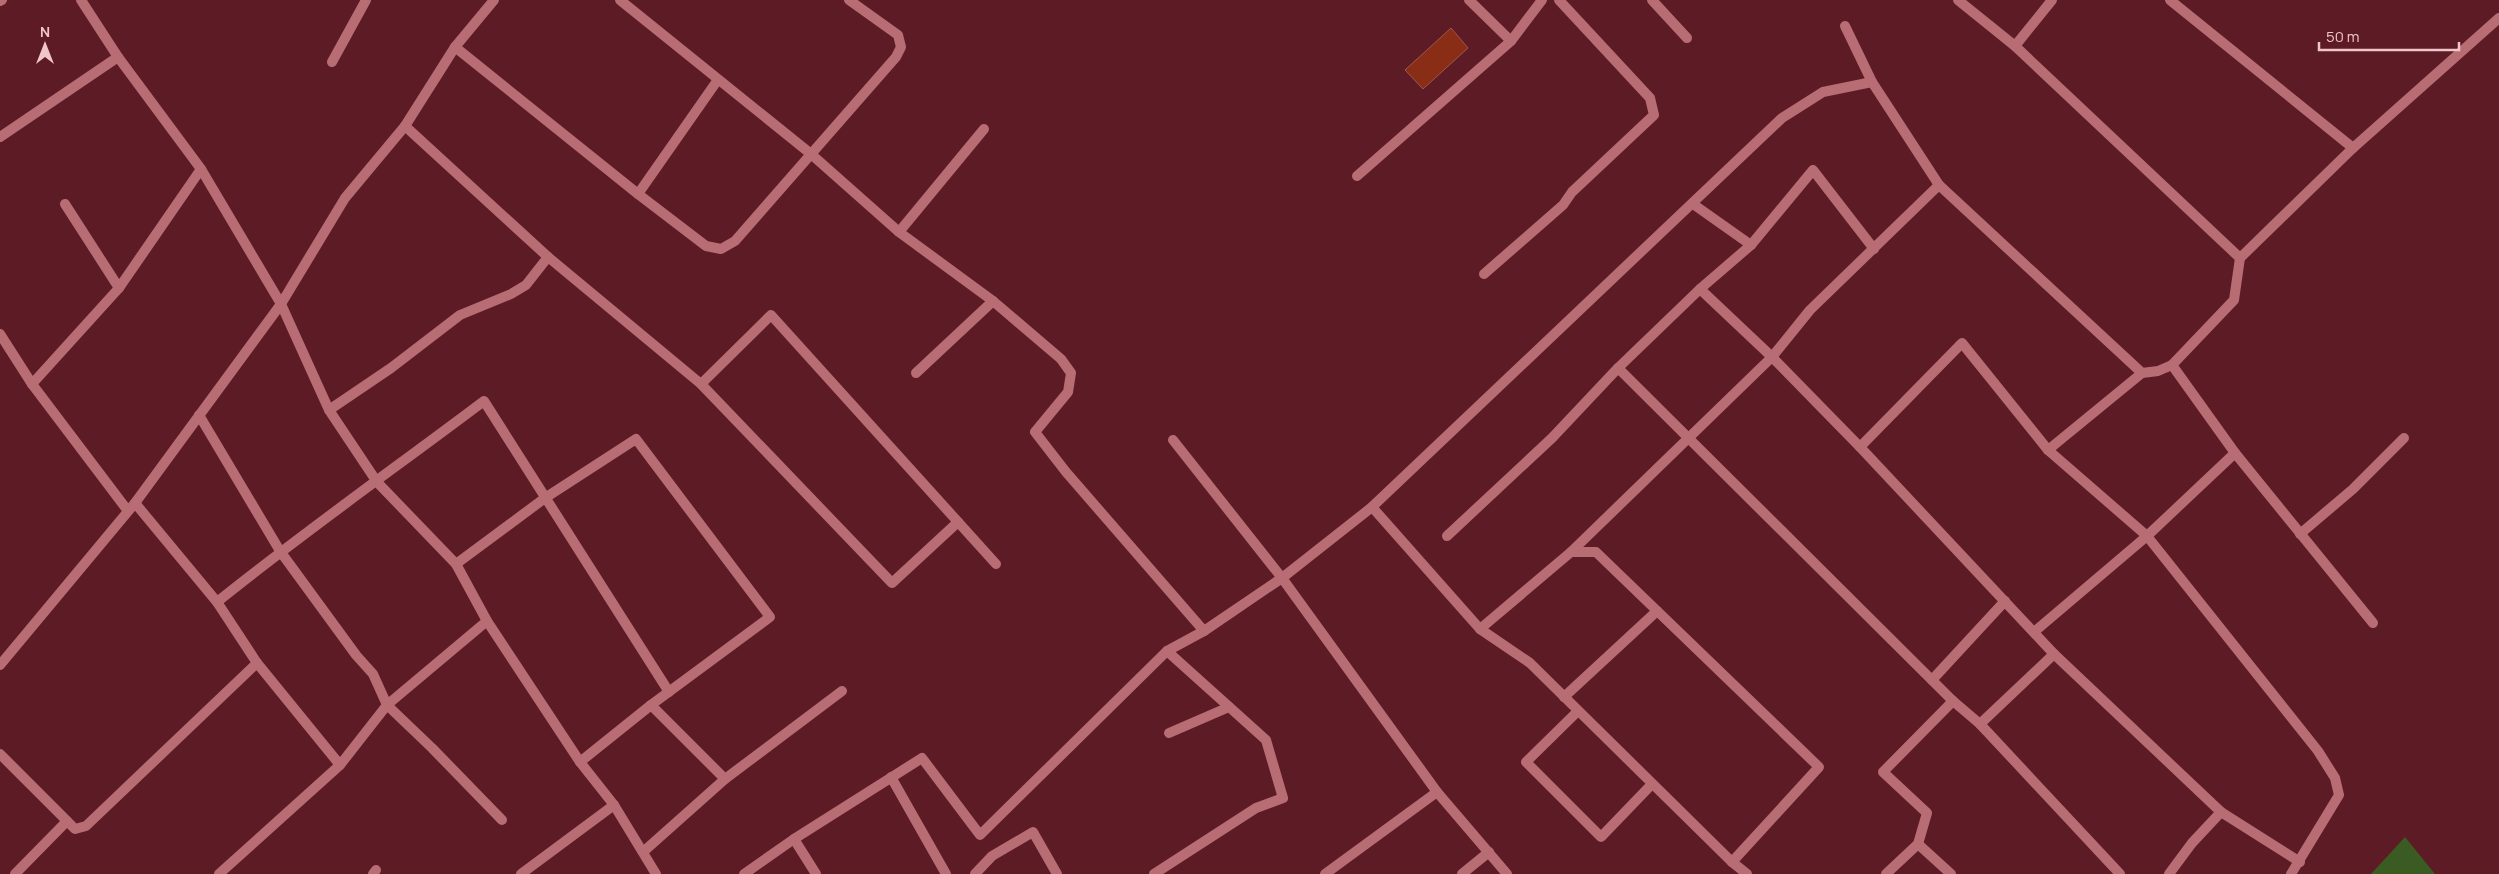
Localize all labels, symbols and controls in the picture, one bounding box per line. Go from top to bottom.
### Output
north arrow [20,20,70,70]
scale bar [2319,20,2459,52]
text: N [40,22,50,41]
text: 50 m [2326,26,2360,47]

